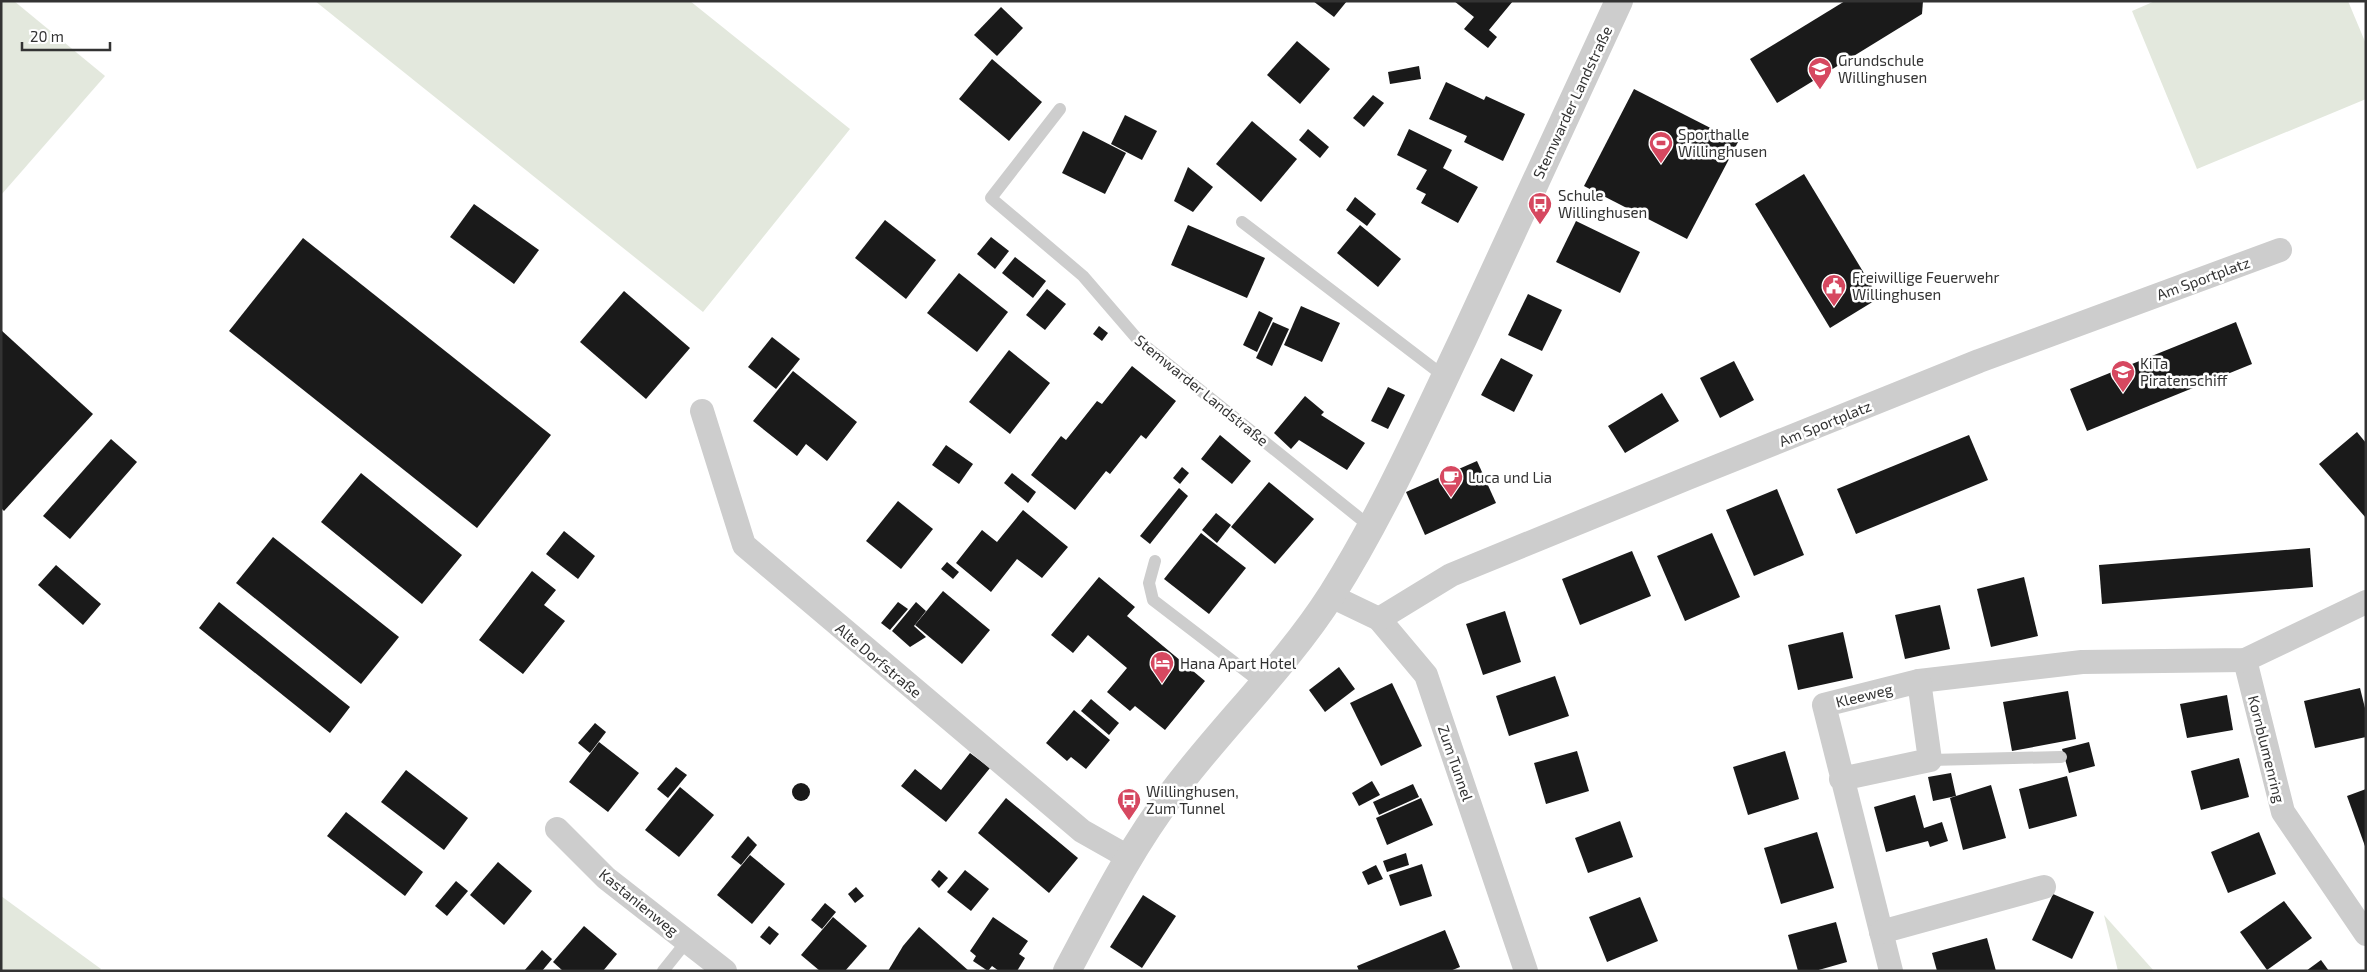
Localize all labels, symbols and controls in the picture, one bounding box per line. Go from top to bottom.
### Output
scale bar [22,20,110,52]
street label: Stemwarder Landstraße [1529,23,1615,181]
text: 20 m [30,27,64,45]
place label: Grundschule Willinghusen [1838,51,1927,86]
school or university icon: Grundschule Willinghusen [1807,56,1833,90]
place label: Sporthalle Willinghusen [1678,125,1767,160]
sports icon: Sporthalle Willinghusen [1648,130,1674,164]
place label: Schule Willinghusen [1558,186,1647,221]
bus stop icon: Schule Willinghusen [1527,191,1553,225]
street label: Am Sportplatz [2154,253,2252,303]
place label: Freiwillige Feuerwehr Willinghusen [1852,268,1999,303]
public building icon: Freiwillige Feuerwehr Willinghusen [1821,273,1847,307]
street label: Stemwarder Landstraße [1132,331,1272,449]
place label: KiTa Piratenschiff [2140,354,2228,389]
school or university icon: KiTa Piratenschiff [2110,359,2136,393]
street label: Am Sportplatz [1776,396,1874,450]
cafe icon: Luca und Lia [1438,464,1464,498]
place label: Luca und Lia [1468,468,1552,486]
street label: Alte Dorfstraße [832,619,926,701]
hotel icon: Hana Apart Hotel [1149,650,1175,684]
place label: Hana Apart Hotel [1180,654,1297,672]
street label: Kleeweg [1834,679,1895,711]
street label: Kornblumenring [2245,693,2289,805]
street label: Zum Tunnel [1435,723,1478,804]
place label: Willinghusen, Zum Tunnel [1146,782,1239,817]
bus stop icon: Willinghusen, Zum Tunnel [1116,787,1142,821]
street label: Kastanienweg [596,865,683,940]

